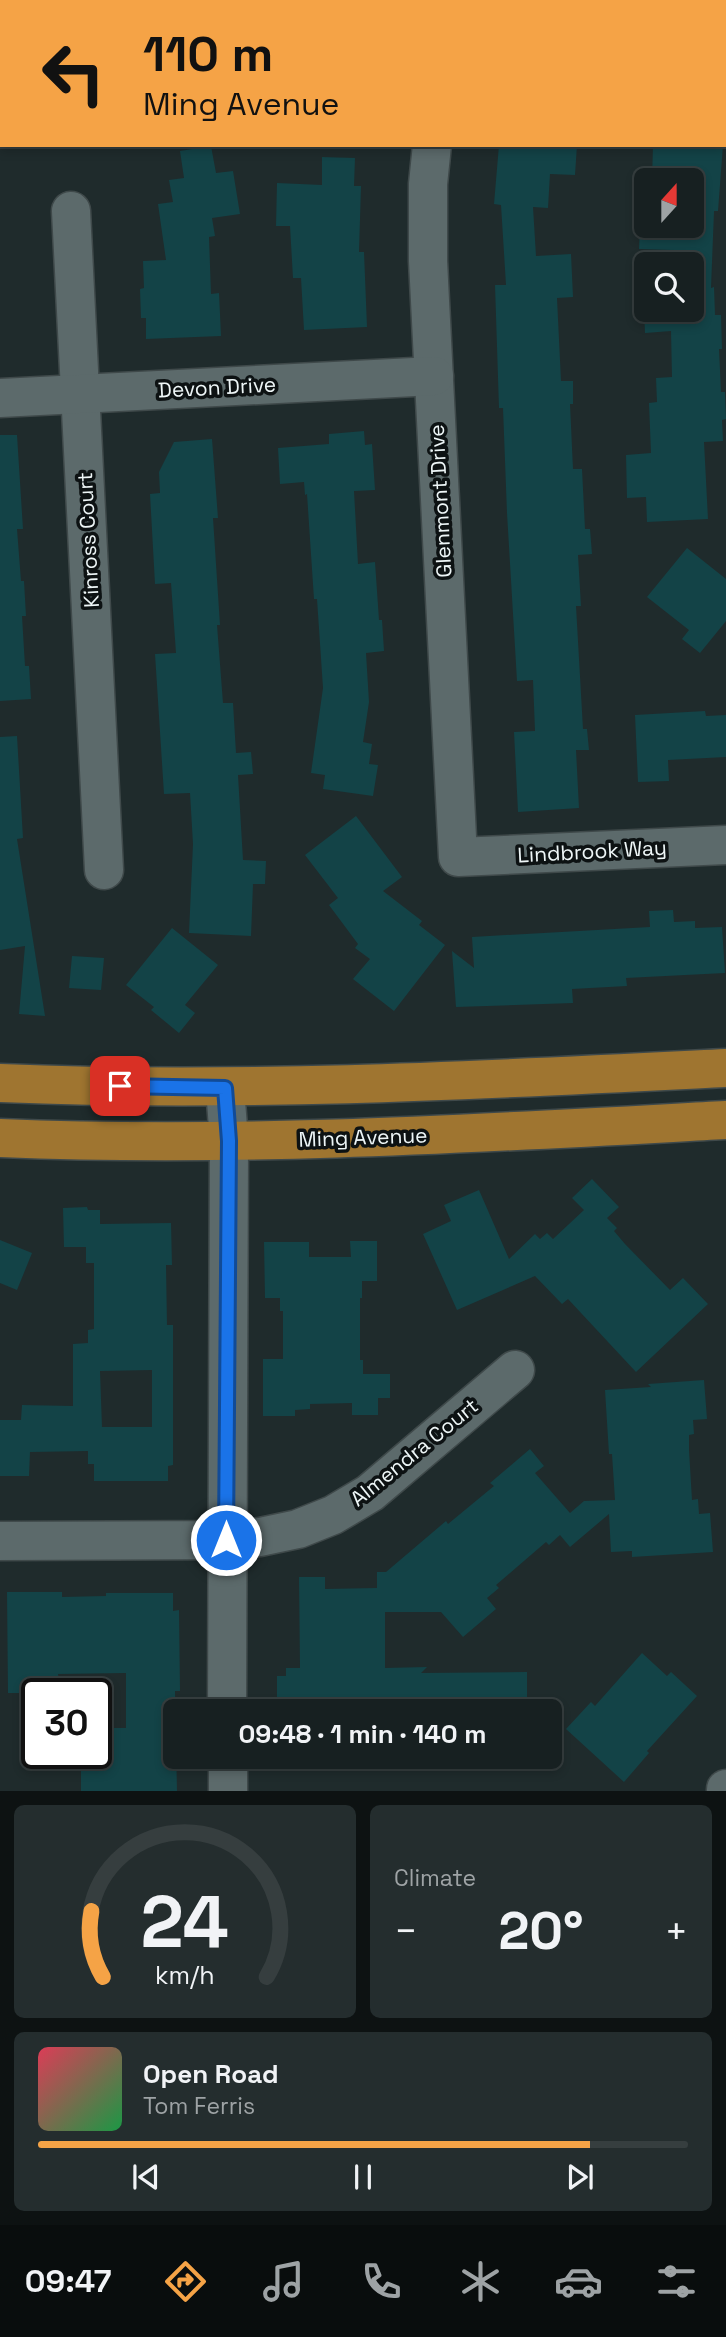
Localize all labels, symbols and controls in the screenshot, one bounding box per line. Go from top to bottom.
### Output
text: 110 m [143,23,273,85]
icon: left [28,28,119,119]
text: Ming Avenue [143,84,340,124]
north arrow [634,168,704,238]
map controls [634,168,704,322]
button: search [634,252,704,322]
street label: Devon Drive [157,370,277,404]
street label: Glenmont Drive [423,424,457,578]
street label: Kinross Court [71,472,105,608]
street label: Lindbrook Way [517,834,667,868]
pin [90,1056,150,1116]
icon: arrive [101,1067,139,1105]
street label: Ming Avenue [298,1121,428,1153]
street label: Almendra Court [344,1392,484,1512]
position arrow [189,1503,263,1577]
speed limit sign: 30 [21,1678,112,1769]
text: 09:48 · 1 min · 140 m [239,1717,487,1751]
text: Climate [394,1863,476,1893]
text: 24 [141,1876,229,1969]
text: 20° [498,1898,584,1964]
text: − [394,1907,418,1955]
text: + [664,1907,688,1955]
text: km/h [155,1959,215,1991]
text: Open Road [143,2057,279,2091]
text: Tom Ferris [143,2091,255,2121]
icon: previous [127,2158,165,2196]
icon: pause [344,2158,382,2196]
icon: next [561,2158,599,2196]
icon: directions [161,2257,210,2306]
icon: music [259,2257,308,2306]
icon: phone [357,2257,406,2306]
icon: climate [456,2257,505,2306]
icon: car [554,2257,603,2306]
icon: filters [652,2257,701,2306]
text: 09:47 [25,2261,111,2301]

